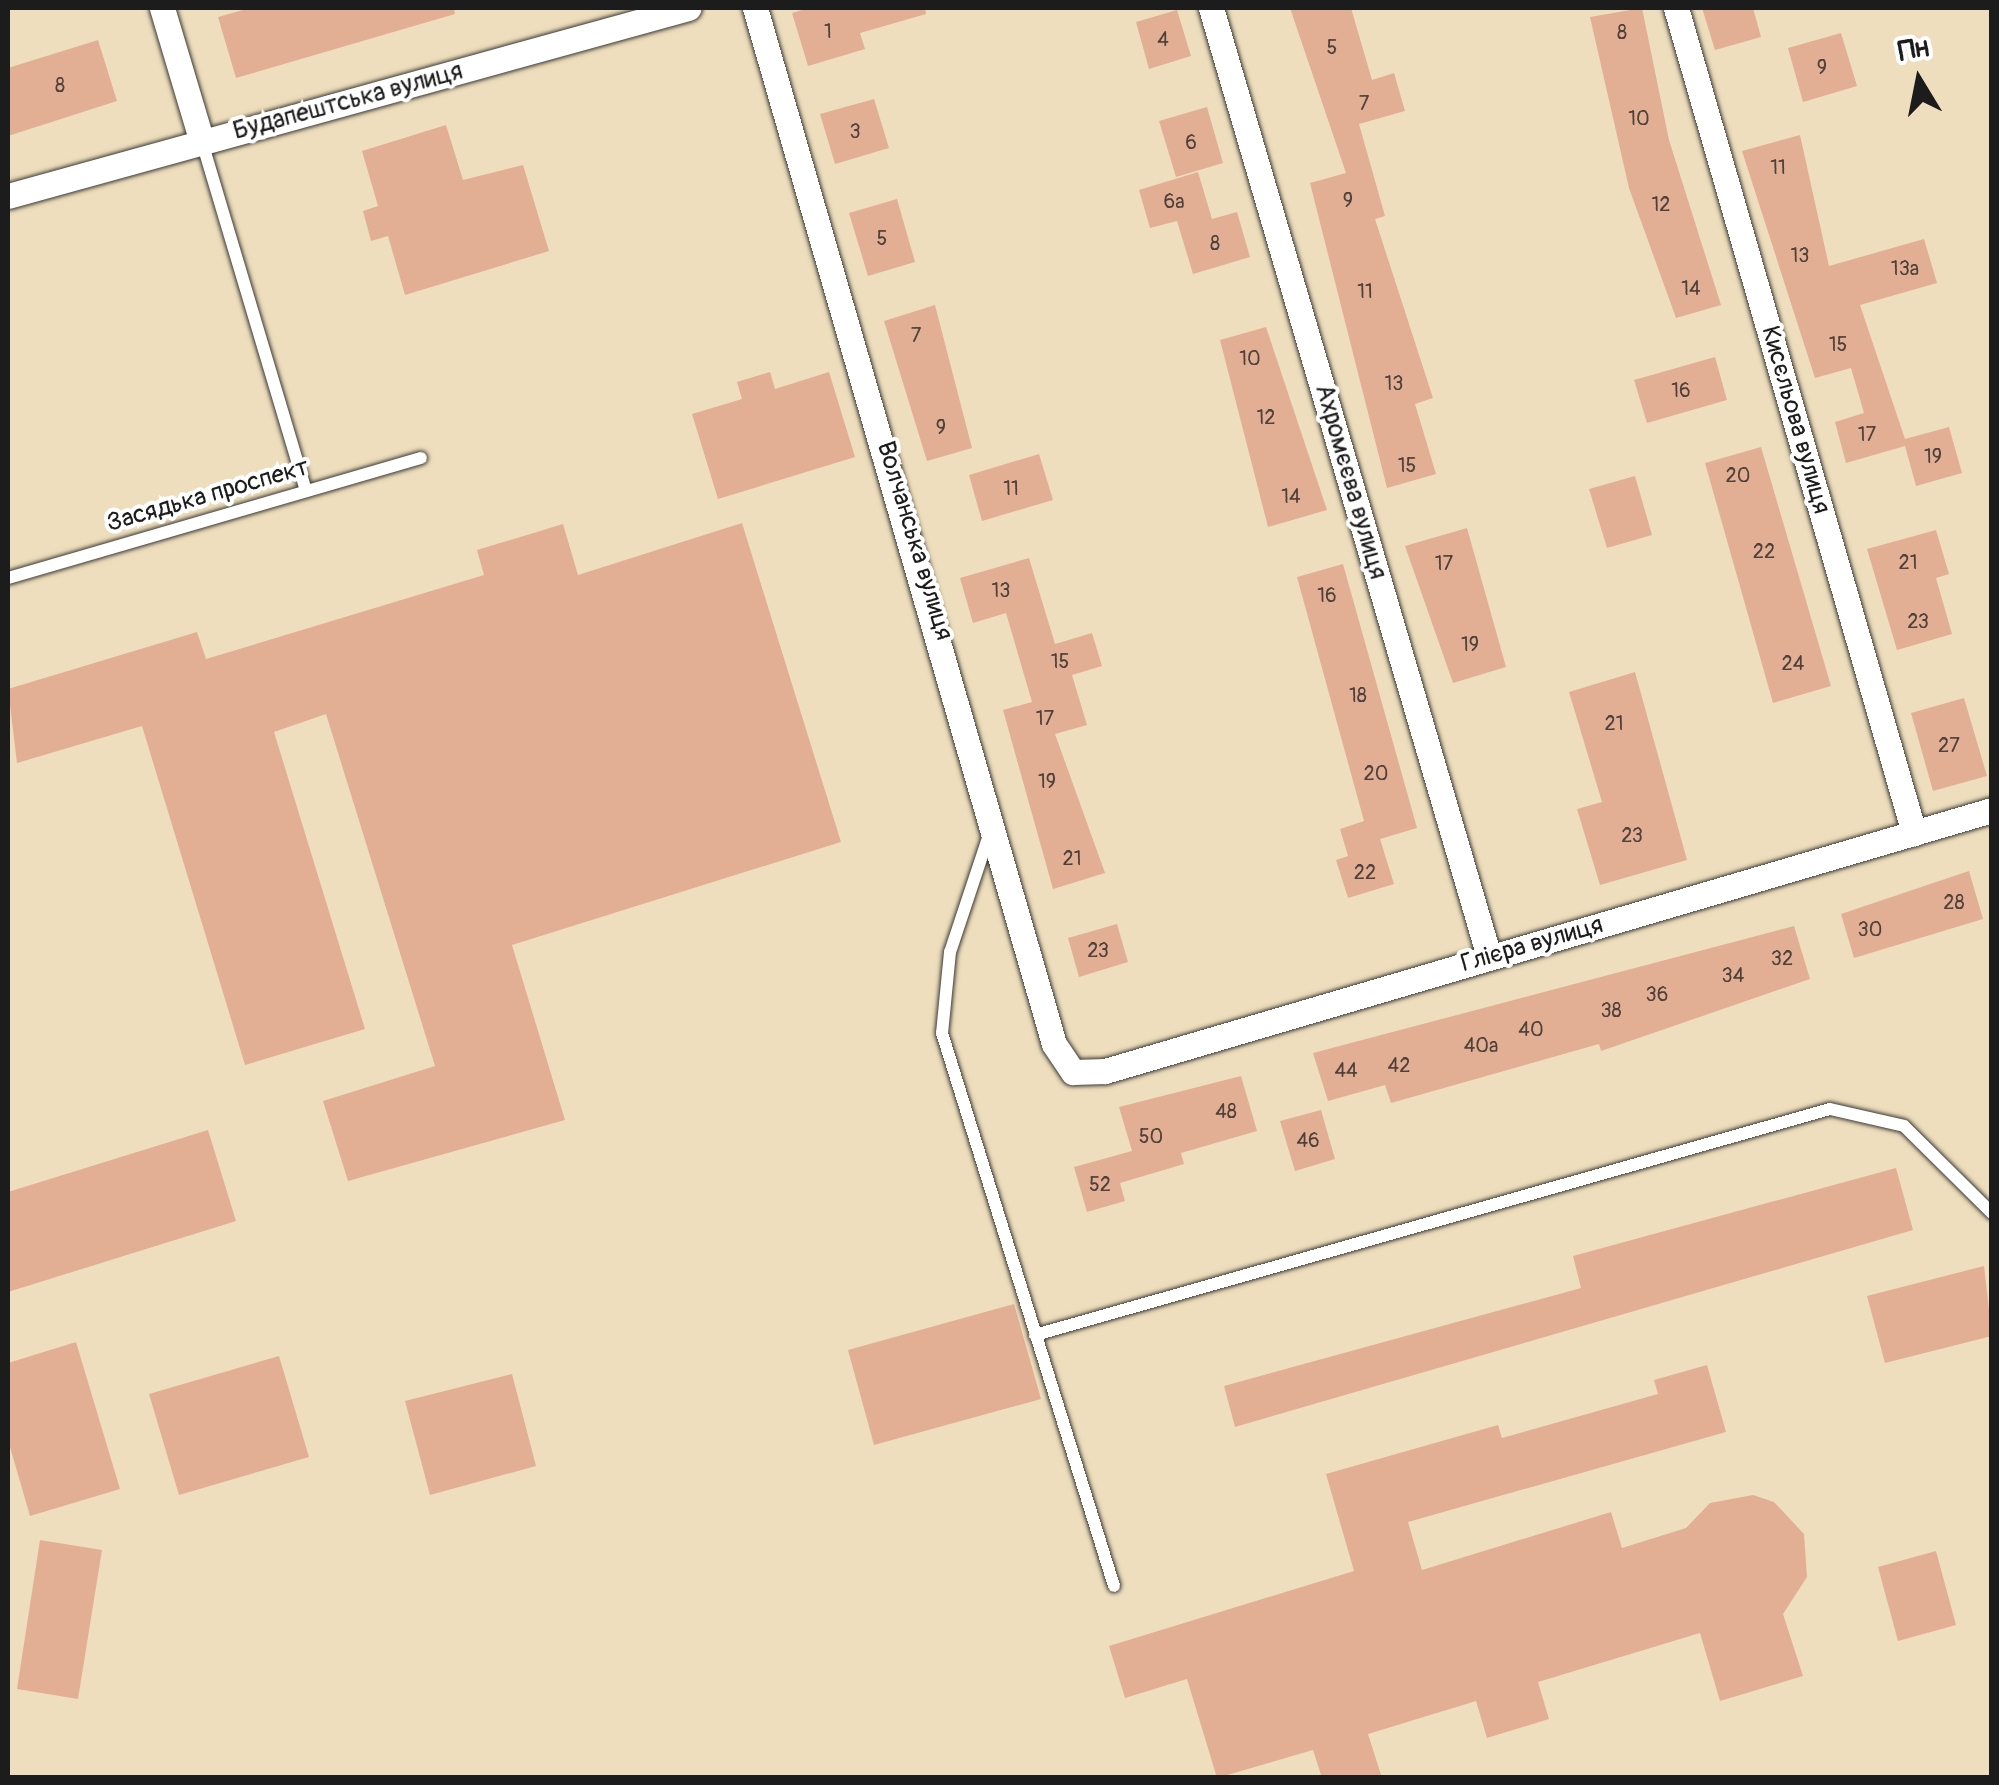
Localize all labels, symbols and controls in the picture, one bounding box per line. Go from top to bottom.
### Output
house number: 1 [824,19,832,43]
house number: 8 [1617,20,1627,44]
house number: 4 [1157,27,1169,51]
north arrow [1869,30,1969,130]
text: Пн [1896,30,1932,70]
house number: 5 [1327,35,1337,59]
house number: 9 [1817,55,1827,79]
street label: Будапештська вулиця [230,57,466,147]
house number: 8 [55,73,65,97]
house number: 7 [1359,91,1369,115]
house number: 10 [1628,106,1650,130]
house number: 3 [849,119,861,143]
house number: 6 [1185,130,1197,154]
house number: 11 [1770,155,1786,179]
house number: 9 [1343,188,1353,212]
house number: 6а [1164,189,1184,213]
house number: 12 [1652,192,1670,216]
house number: 5 [877,226,887,250]
house number: 8 [1210,231,1220,255]
house number: 13 [1791,243,1809,267]
house number: 13а [1891,256,1919,280]
house number: 14 [1681,276,1701,300]
house number: 11 [1357,279,1373,303]
house number: 7 [911,323,921,347]
street label: Кисєльова вулиця [1754,323,1836,517]
house number: 15 [1829,332,1847,356]
house number: 10 [1239,346,1261,370]
house number: 13 [1385,371,1403,395]
house number: 16 [1671,378,1691,402]
street label: Ахромєєва вулиця [1308,381,1392,583]
house number: 12 [1257,405,1275,429]
house number: 9 [936,415,946,439]
house number: 17 [1858,422,1876,446]
street label: Волчанська вулиця [870,438,958,644]
house number: 19 [1924,444,1942,468]
street label: Засядька проспект [104,453,312,539]
house number: 15 [1398,453,1416,477]
house number: 20 [1726,463,1750,487]
house number: 11 [1003,476,1019,500]
house number: 14 [1281,484,1301,508]
house number: 22 [1753,539,1775,563]
house number: 21 [1899,550,1917,574]
house number: 17 [1435,551,1453,575]
house number: 13 [992,578,1010,602]
house number: 16 [1317,583,1337,607]
house number: 23 [1907,609,1929,633]
house number: 19 [1461,632,1479,656]
house number: 15 [1051,649,1069,673]
house number: 24 [1782,651,1804,675]
house number: 18 [1349,683,1367,707]
house number: 17 [1036,706,1054,730]
house number: 21 [1605,711,1623,735]
house number: 27 [1938,733,1960,757]
house number: 20 [1364,761,1388,785]
house number: 19 [1038,769,1056,793]
house number: 23 [1621,823,1643,847]
house number: 21 [1063,846,1081,870]
house number: 22 [1354,860,1376,884]
house number: 28 [1943,890,1965,914]
street label: Глієра вулиця [1457,910,1607,980]
house number: 30 [1858,917,1882,941]
house number: 23 [1087,938,1109,962]
house number: 32 [1771,946,1793,970]
house number: 34 [1722,963,1744,987]
house number: 36 [1646,982,1668,1006]
house number: 38 [1600,998,1622,1022]
house number: 40 [1518,1017,1544,1041]
house number: 40а [1464,1033,1498,1057]
house number: 42 [1388,1053,1410,1077]
house number: 44 [1334,1058,1358,1082]
house number: 48 [1215,1099,1237,1123]
house number: 50 [1139,1124,1163,1148]
house number: 46 [1296,1128,1320,1152]
house number: 52 [1089,1172,1111,1196]

